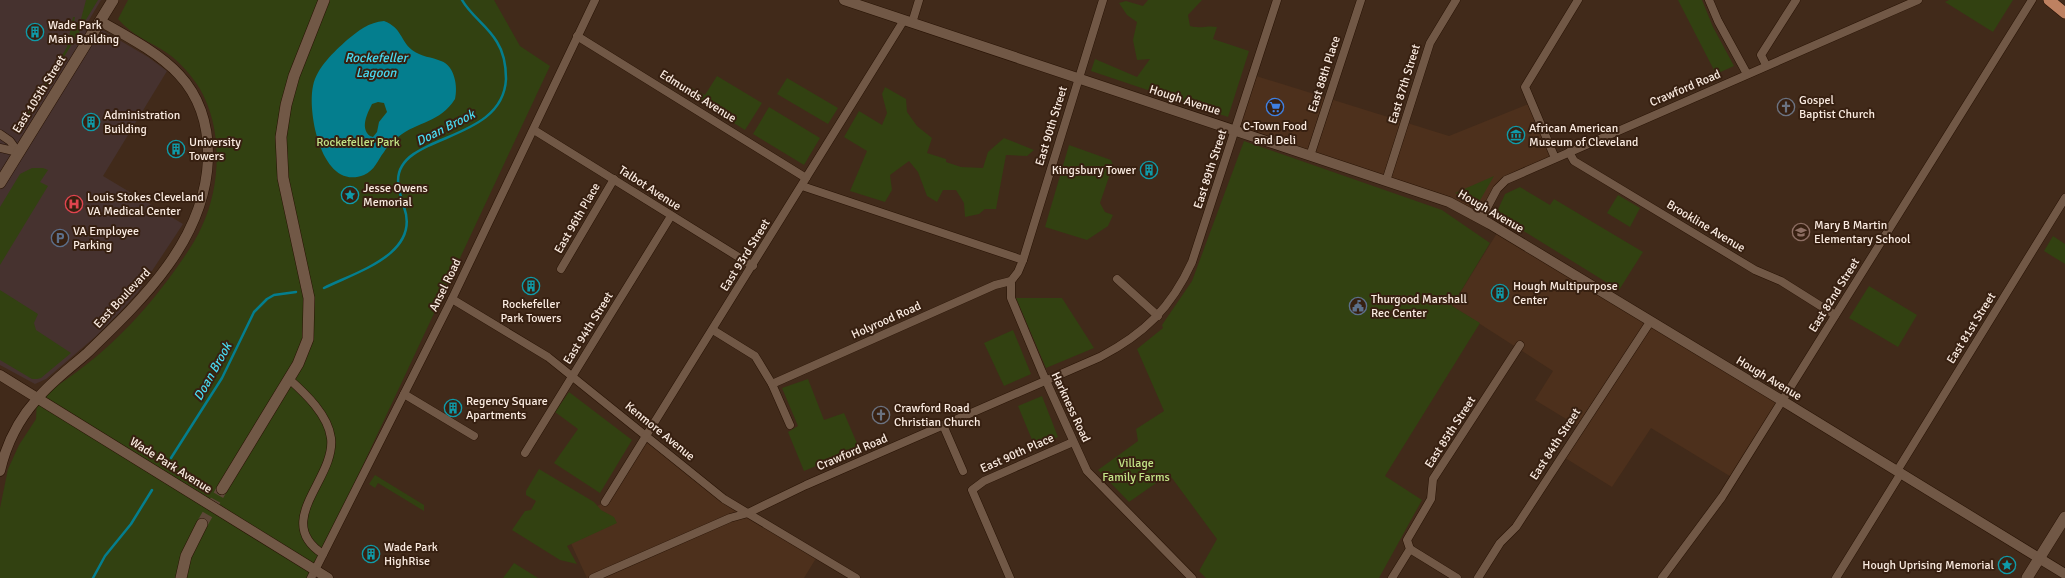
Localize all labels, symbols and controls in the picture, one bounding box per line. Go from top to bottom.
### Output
place label: Wade Park Main Building [48,18,119,47]
building icon: Wade Park Main Building [25,22,45,42]
street label: East 88th Place [1305,34,1344,114]
street label: East 87th Street [1385,43,1424,126]
water label: Rockefeller Lagoon [345,50,410,81]
street label: East 105th Street [9,53,69,136]
street label: Edmunds Avenue [657,67,739,126]
street label: Crawford Road [1648,67,1723,110]
street label: Hough Avenue [1147,82,1222,119]
street label: East 90th Street [1032,85,1071,168]
place label: Gospel Baptist Church [1799,93,1875,122]
supermarket icon: C-Town Food and Deli [1265,97,1285,117]
church icon: Gospel Baptist Church [1776,97,1796,117]
water label: Doan Brook [413,106,479,150]
place label: Administration Building [104,108,180,137]
building icon: Administration Building [81,112,101,132]
place label: C-Town Food and Deli [1243,119,1307,148]
place label: African American Museum of Cleveland [1529,121,1638,150]
museum icon: African American Museum of Cleveland [1506,125,1526,145]
street label: East 89th Street [1191,128,1230,211]
place label: University Towers [189,135,241,164]
park label: Rockefeller Park [316,135,400,150]
building icon: University Towers [166,139,186,159]
building icon: Kingsbury Tower [1139,160,1159,180]
street label: Talbot Avenue [616,163,684,214]
place label: Kingsbury Tower [1052,163,1137,178]
street label: East 96th Place [551,180,604,256]
place label: Jesse Owens Memorial [363,181,428,210]
place icon: Jesse Owens Memorial [340,185,360,205]
street label: Hough Avenue [1455,186,1527,236]
place label: Louis Stokes Cleveland VA Medical Center [87,190,204,219]
hospital icon: Louis Stokes Cleveland VA Medical Center [64,194,84,214]
street label: Brookline Avenue [1664,197,1748,256]
street label: East 93rd Street [717,216,774,294]
place label: Mary B Martin Elementary School [1814,218,1911,247]
school or university icon: Mary B Martin Elementary School [1791,222,1811,242]
place label: VA Employee Parking [73,224,139,253]
parking icon: VA Employee Parking [50,228,70,248]
street label: East 82nd Street [1806,255,1863,335]
street label: Ansel Road [426,256,465,314]
street label: East Boulevard [91,265,154,331]
building icon: Rockefeller Park Towers [521,276,541,296]
place label: Hough Multipurpose Center [1513,279,1618,308]
building icon: Hough Multipurpose Center [1490,283,1510,303]
street label: East 94th Street [560,289,617,367]
street label: East 81st Street [1944,290,1999,367]
place label: Thurgood Marshall Rec Center [1371,292,1468,321]
public building icon: Thurgood Marshall Rec Center [1348,296,1368,316]
place label: Rockefeller Park Towers [501,297,561,326]
street label: Holyrood Road [849,298,923,342]
water label: Doan Brook [190,338,236,403]
street label: Hough Avenue [1733,353,1804,404]
street label: Harkness Road [1048,370,1093,445]
place label: Regency Square Apartments [466,394,548,423]
street label: East 85th Street [1422,394,1479,471]
building icon: Regency Square Apartments [443,398,463,418]
street label: Kenmore Avenue [622,399,698,464]
place label: Crawford Road Christian Church [894,401,980,430]
church icon: Crawford Road Christian Church [871,405,891,425]
street label: East 84th Street [1527,406,1584,483]
street label: East 90th Place [978,430,1056,476]
street label: Crawford Road [815,431,890,474]
street label: Wade Park Avenue [127,434,215,497]
park label: Village Family Farms [1102,456,1170,485]
place label: Wade Park HighRise [384,540,438,569]
building icon: Wade Park HighRise [361,544,381,564]
place icon: Hough Uprising Memorial [1997,555,2017,575]
place label: Hough Uprising Memorial [1862,558,1994,573]

